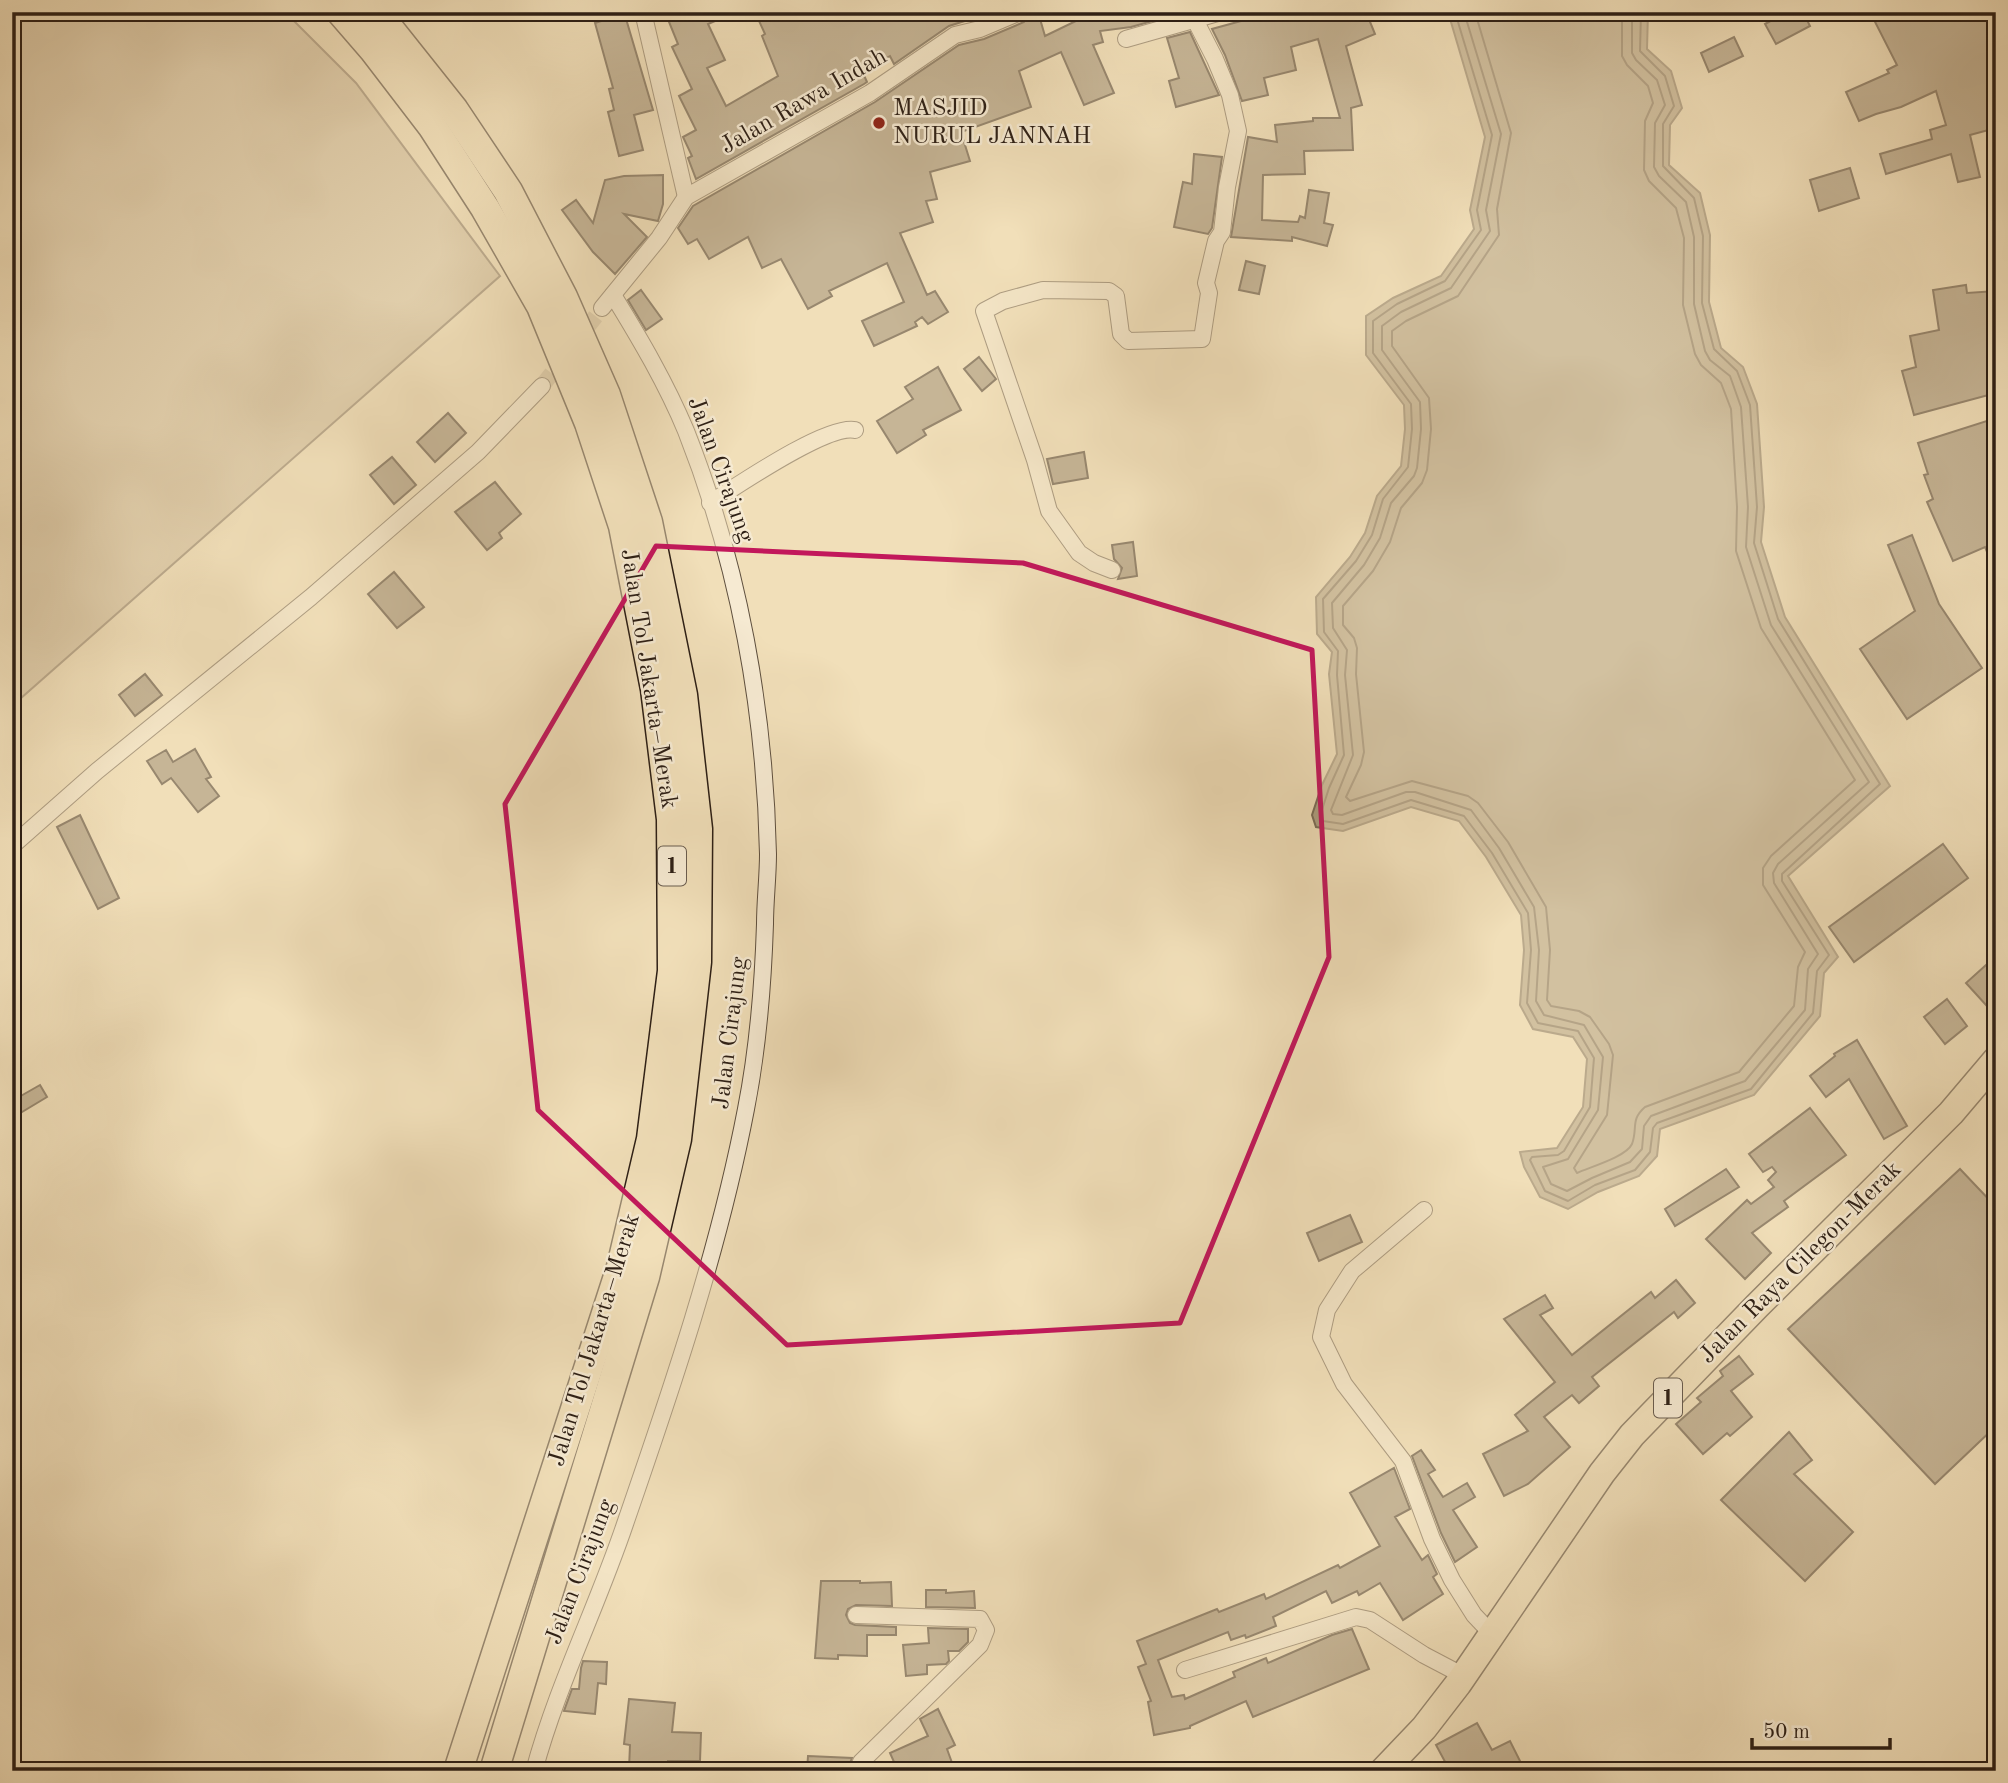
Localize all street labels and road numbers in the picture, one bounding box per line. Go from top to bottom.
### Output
street label: Jalan Rawa Indah [717,45,891,159]
street label: Jalan Cirajung [682,394,758,546]
street label: Jalan Tol Jakarta–Merak [616,547,680,811]
road number: 1 [658,846,686,886]
street label: Jalan Cirajung [710,955,752,1111]
street label: Jalan Raya Cilegon-Merak [1696,1158,1906,1368]
street label: Jalan Tol Jakarta–Merak [545,1211,645,1469]
road number: 1 [1654,1378,1682,1418]
street label: Jalan Cirajung [542,1496,620,1648]

